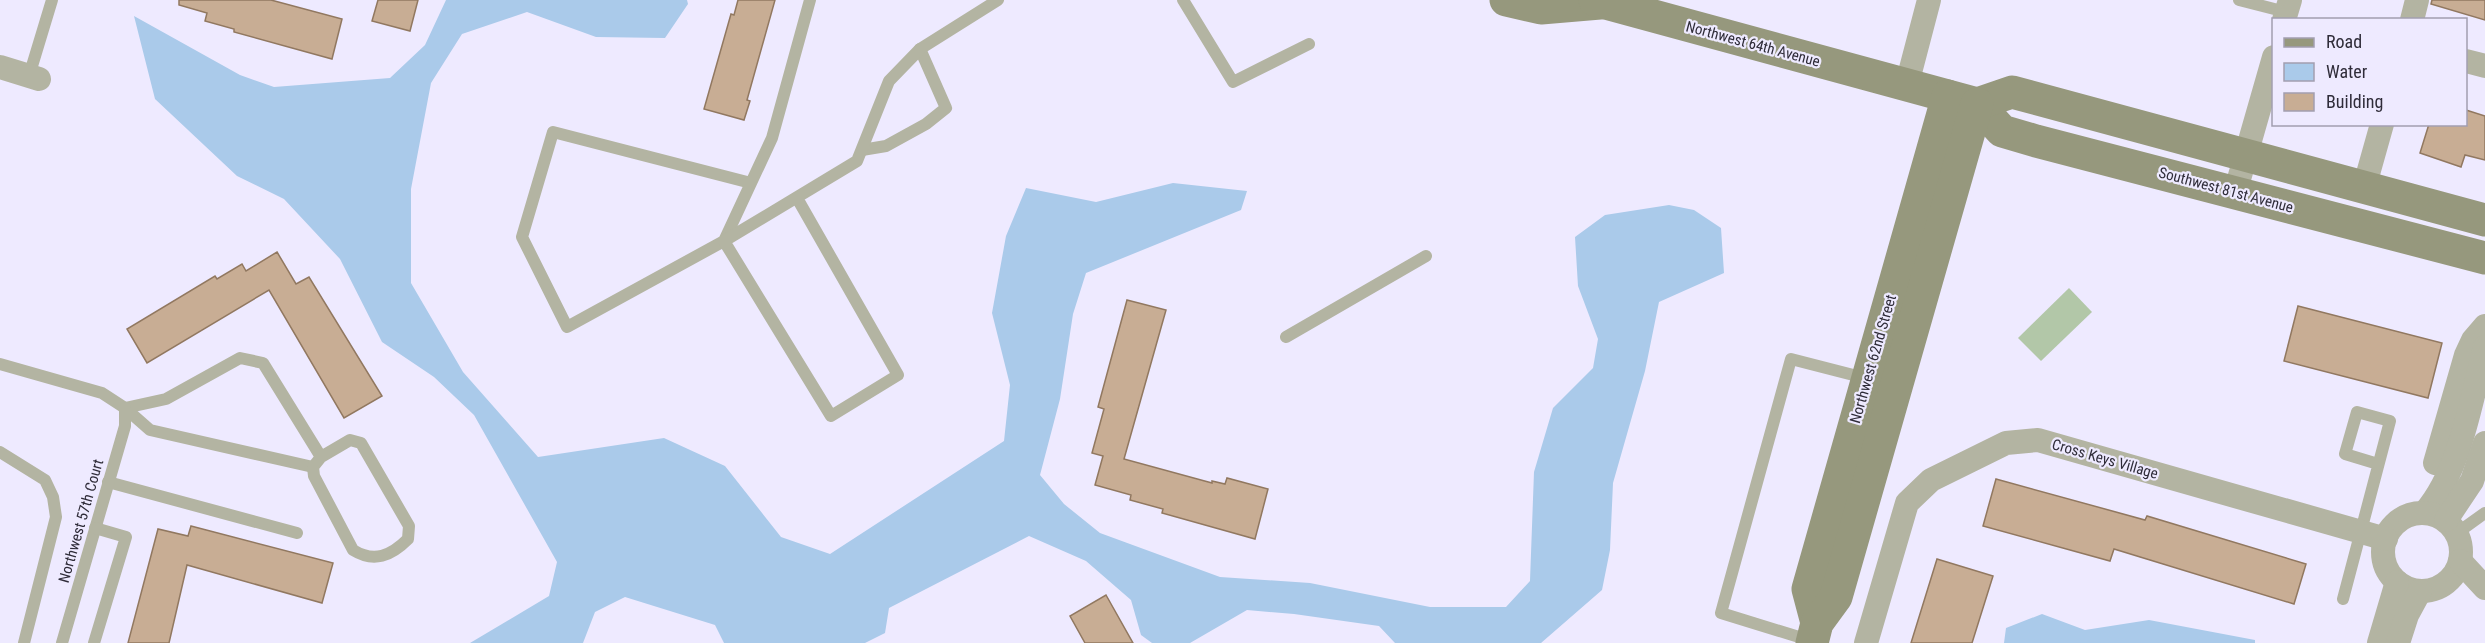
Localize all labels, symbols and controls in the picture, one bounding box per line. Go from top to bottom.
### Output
street label: Northwest 64th Avenue [1684,17,1822,71]
legend [2272,18,2467,126]
text: Road [2326,31,2362,52]
text: Water [2326,61,2368,82]
text: Building [2326,91,2383,112]
street label: Southwest 81st Avenue [2157,163,2295,217]
street label: Northwest 62nd Street [1846,293,1900,425]
street label: Cross Keys Village [2050,435,2160,483]
street label: Northwest 57th Court [55,457,107,585]

